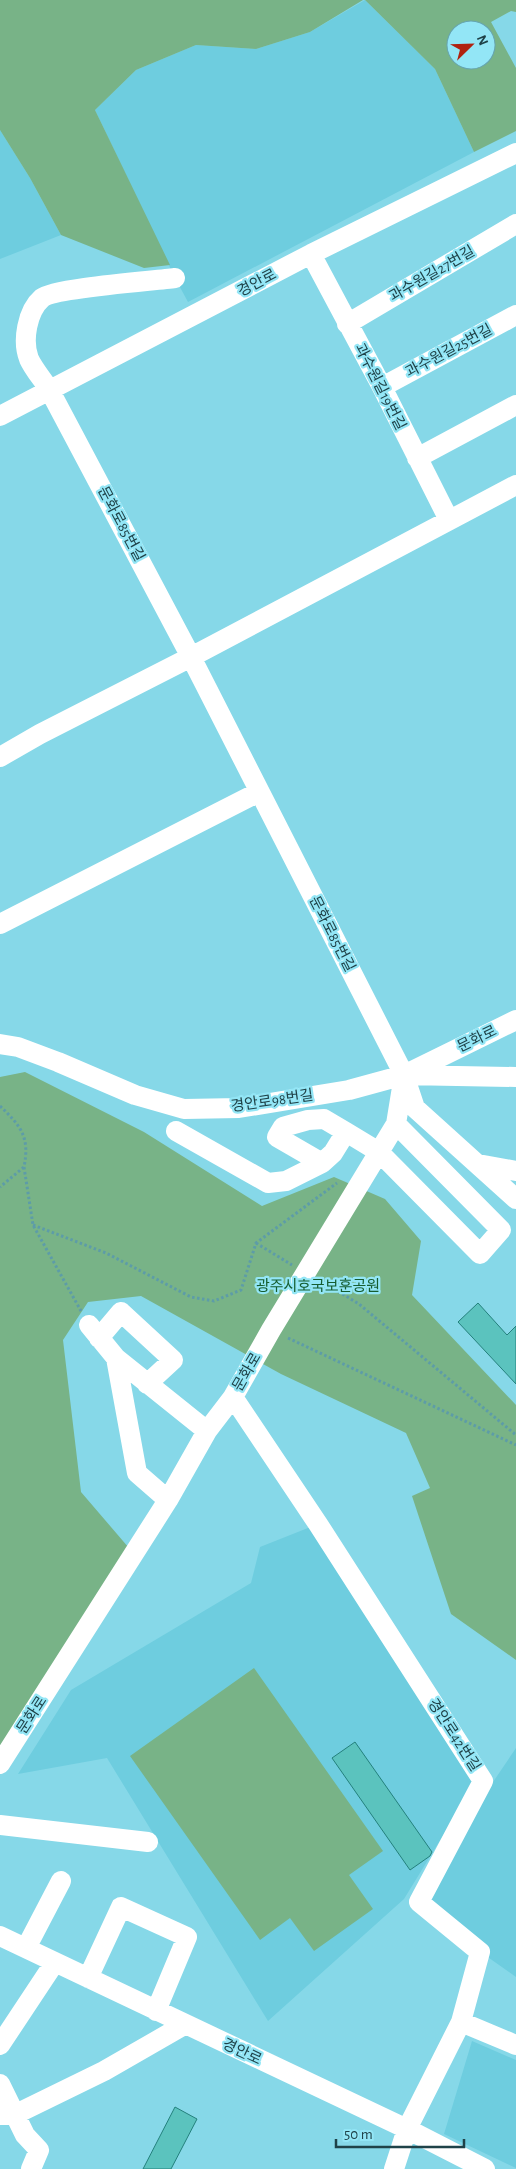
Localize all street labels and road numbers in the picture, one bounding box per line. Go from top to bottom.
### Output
street label: 과수원길27번길 [386,243,477,304]
street label: 경안로 [235,266,279,299]
street label: 과수원길25번길 [403,321,495,380]
street label: 과수원길19번길 [352,341,409,433]
street label: 문화로85번길 [95,484,148,564]
street label: 문화로85번길 [307,893,358,974]
street label: 문화로 [455,1022,499,1055]
street label: 경안로98번길 [230,1087,314,1114]
street label: 문화로 [229,1350,264,1394]
street label: 문화로 [14,1693,50,1736]
street label: 경안로42번길 [425,1696,484,1774]
street label: 경안로 [220,2036,264,2068]

